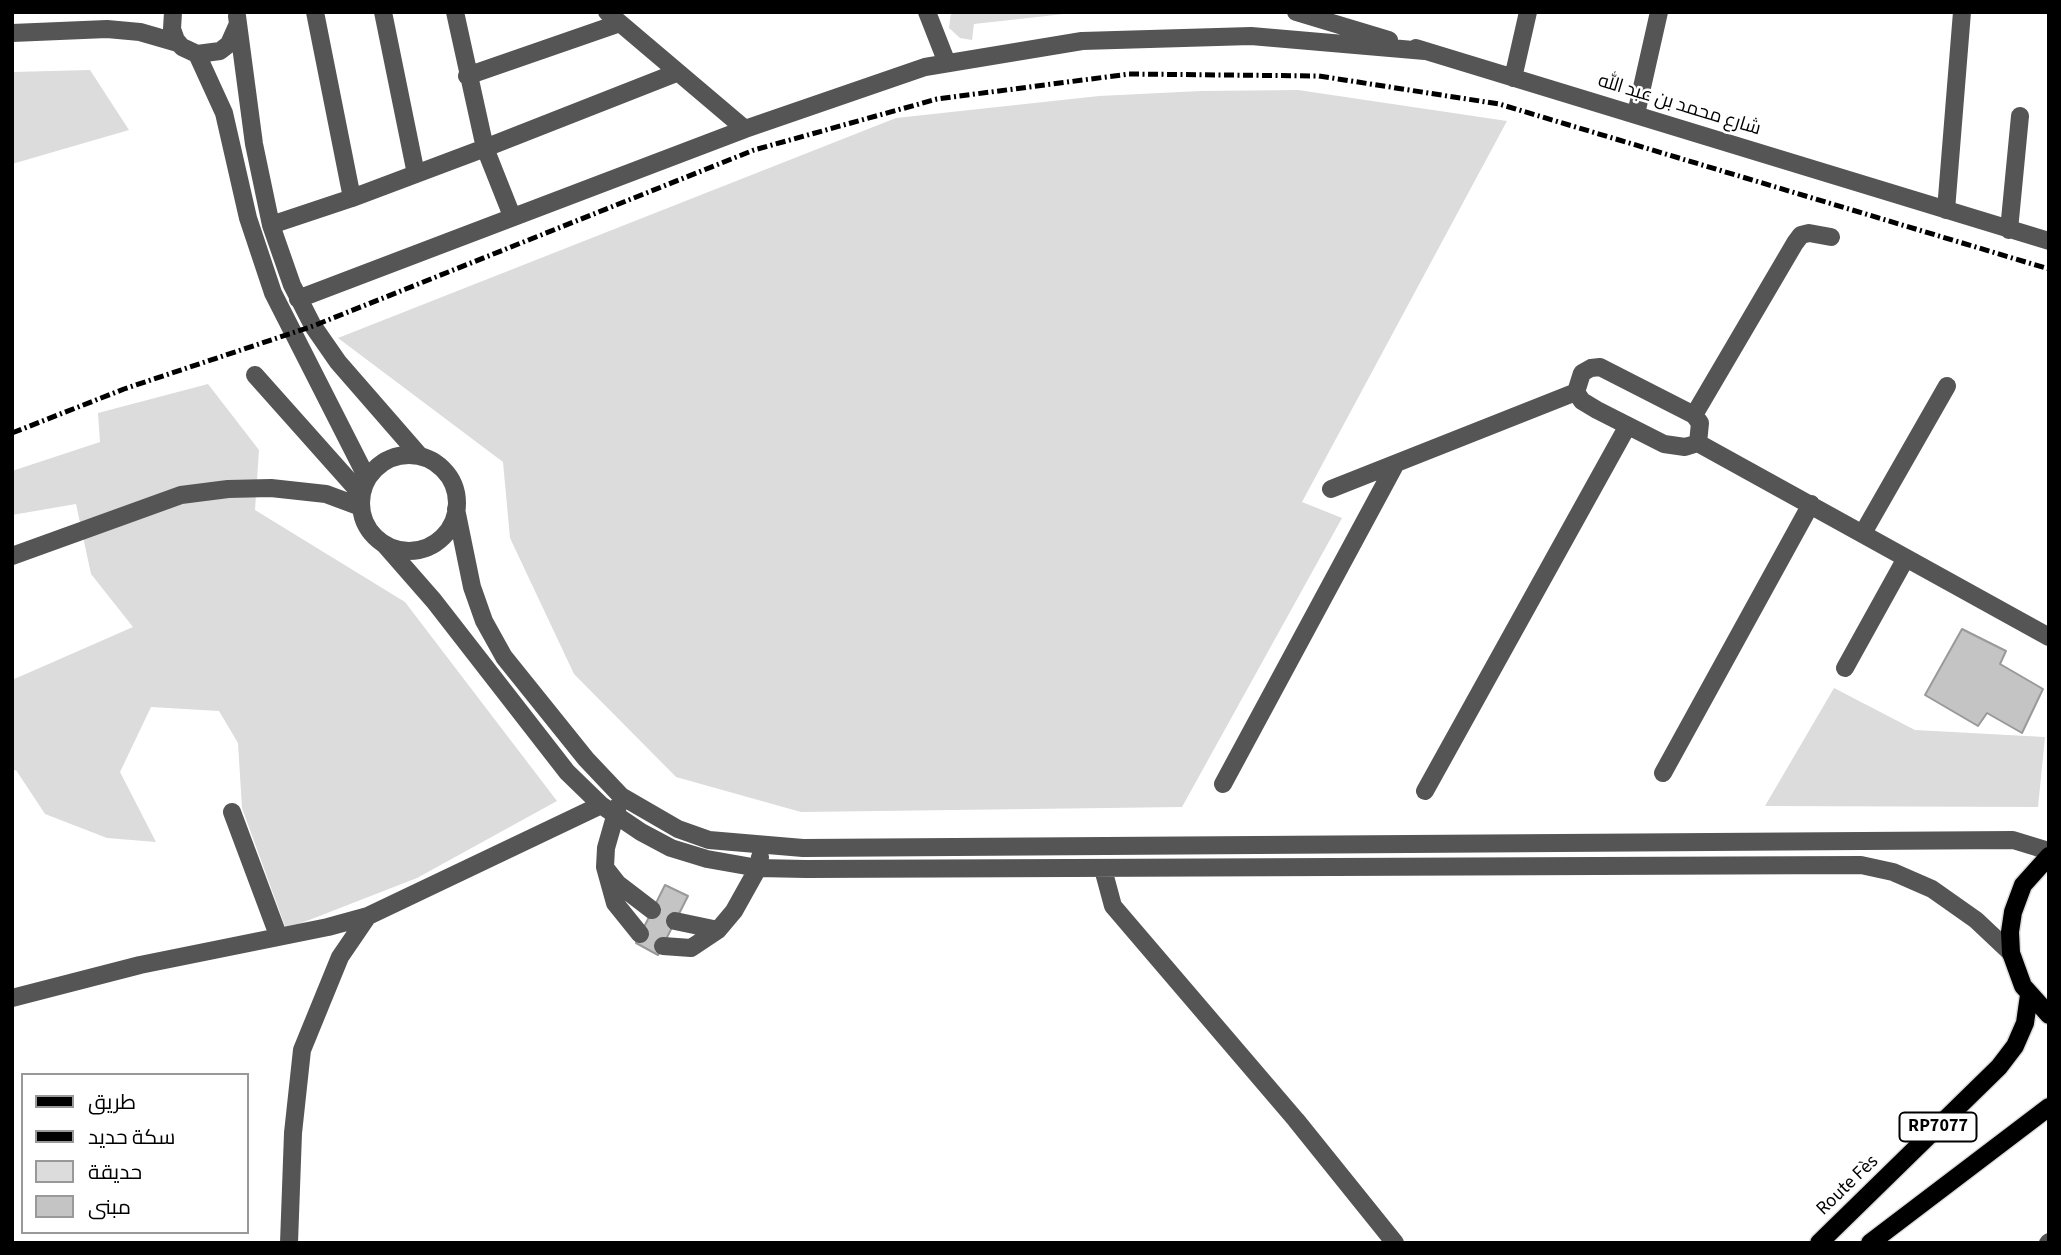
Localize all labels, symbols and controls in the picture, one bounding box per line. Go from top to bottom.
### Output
street label: شارع محمد بن عبد الله [1595,70,1763,142]
legend [21,1073,248,1234]
text: طريق [88,1087,136,1117]
road number: RP7077 [1899,1112,1976,1142]
text: سكة حديد [88,1122,175,1152]
street label: Route Fès [1812,1151,1884,1221]
text: حديقة [88,1157,142,1187]
text: مبنى [88,1192,131,1222]

